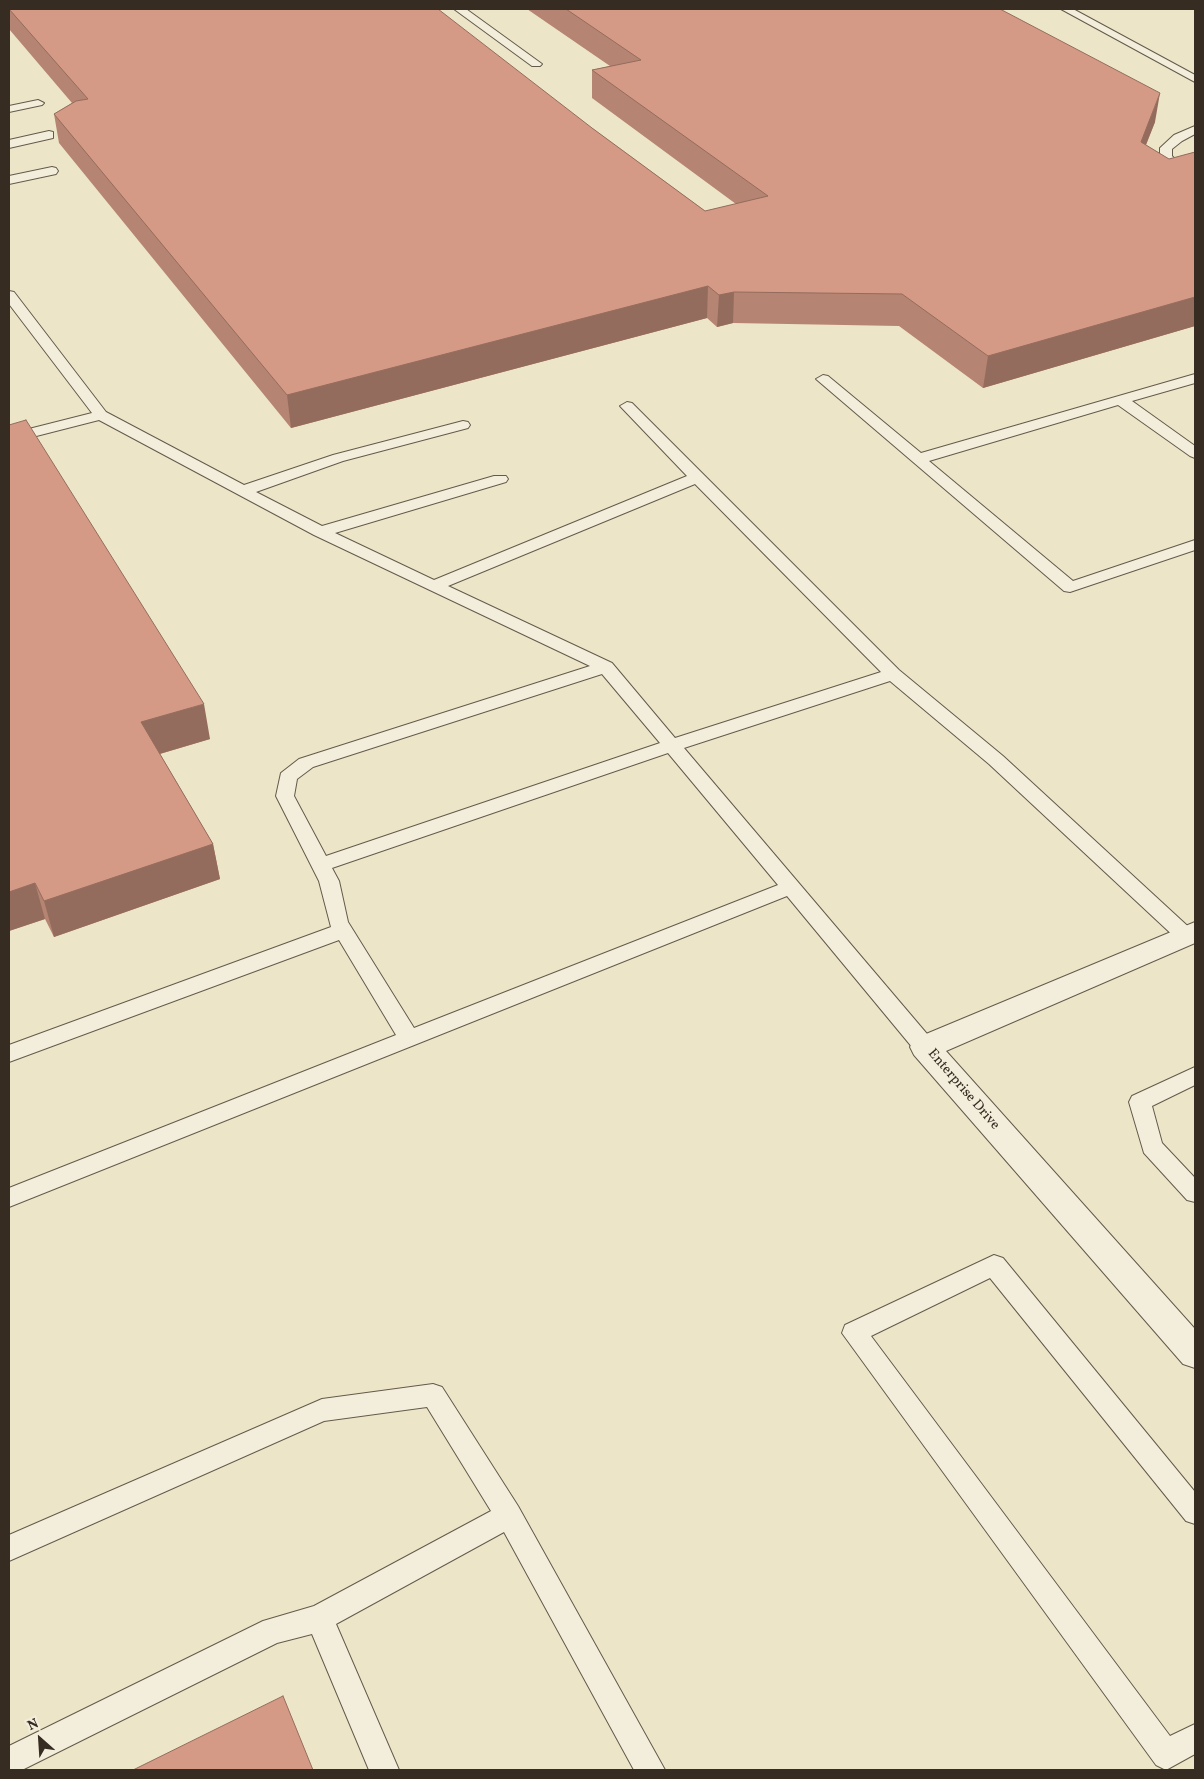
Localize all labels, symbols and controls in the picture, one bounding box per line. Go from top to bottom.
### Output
street label: Enterprise Drive [923,1046,1003,1134]
north arrow [15,1714,65,1764]
text: N [24,1714,42,1736]

